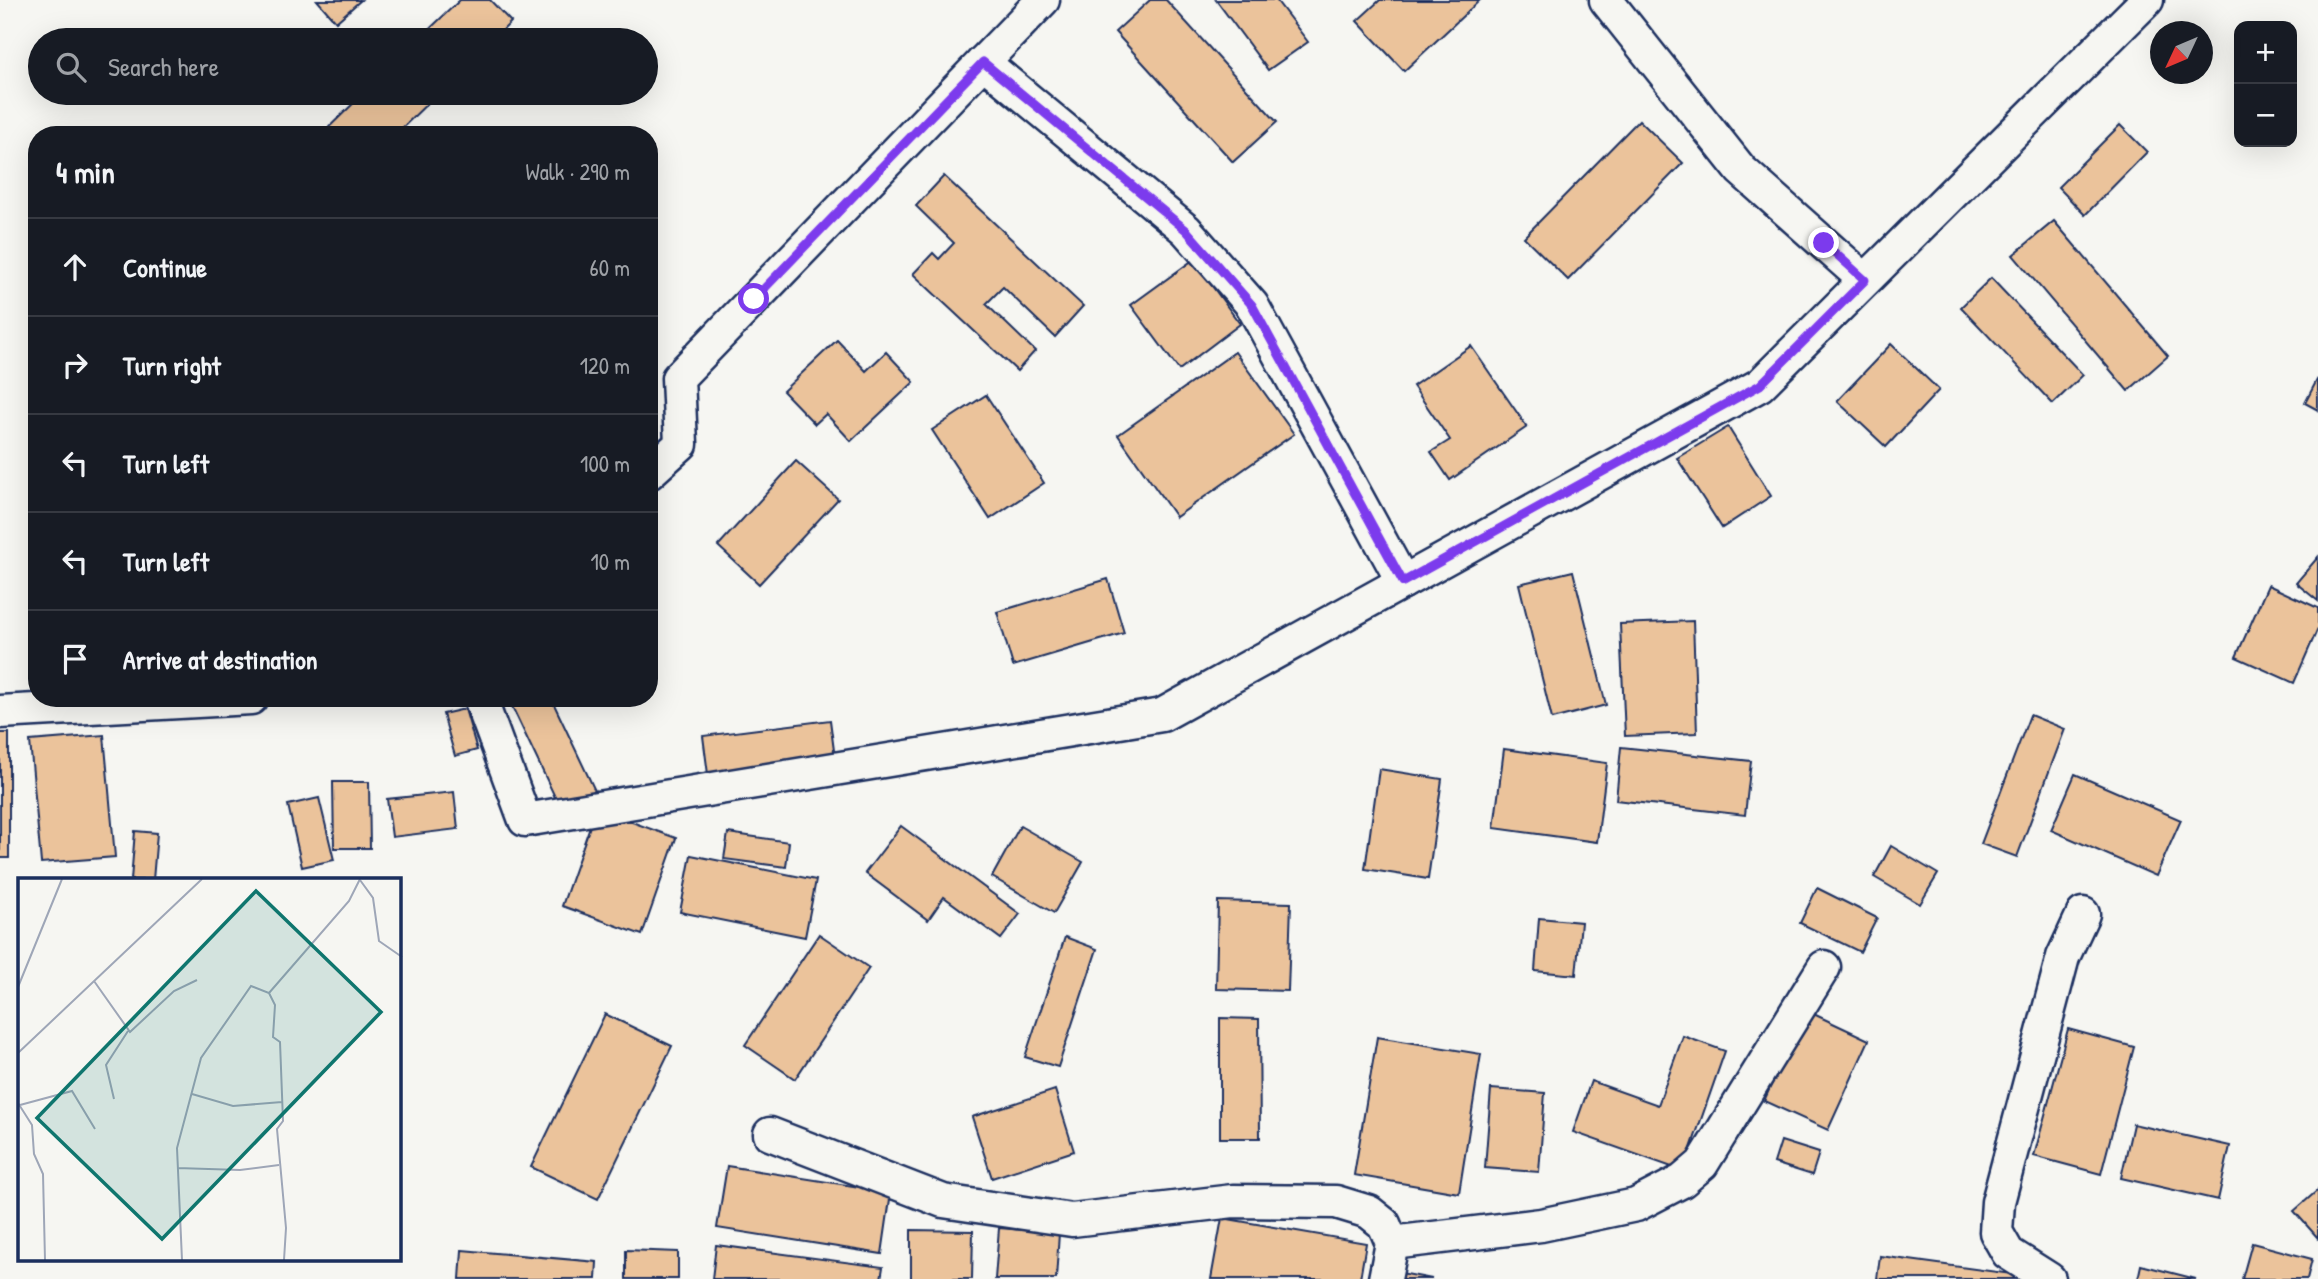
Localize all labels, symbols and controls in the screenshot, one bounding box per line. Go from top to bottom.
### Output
north arrow [2150,21,2213,84]
map controls [2234,21,2297,147]
button: + [2234,21,2297,84]
search box [28,28,658,105]
icon: search [52,48,90,86]
text: Search here [108,49,219,84]
button: − [2234,84,2297,147]
text: 4 min [56,152,115,192]
text: Walk · 290 m [526,156,630,187]
route end [1808,227,1839,258]
icon: ahead [56,248,94,286]
text: Continue [123,250,207,285]
text: 60 m [590,252,630,283]
route start [738,283,769,314]
icon: right [56,346,94,384]
text: Turn right [123,348,221,383]
text: 120 m [580,350,630,381]
icon: left [56,444,94,482]
text: Turn left [123,446,209,481]
text: 100 m [580,448,630,479]
icon: left [56,542,94,580]
text: Turn left [123,544,209,579]
text: 10 m [590,546,630,577]
icon: arrive [56,640,94,678]
text: Arrive at destination [123,642,318,677]
inset map [18,878,401,1262]

